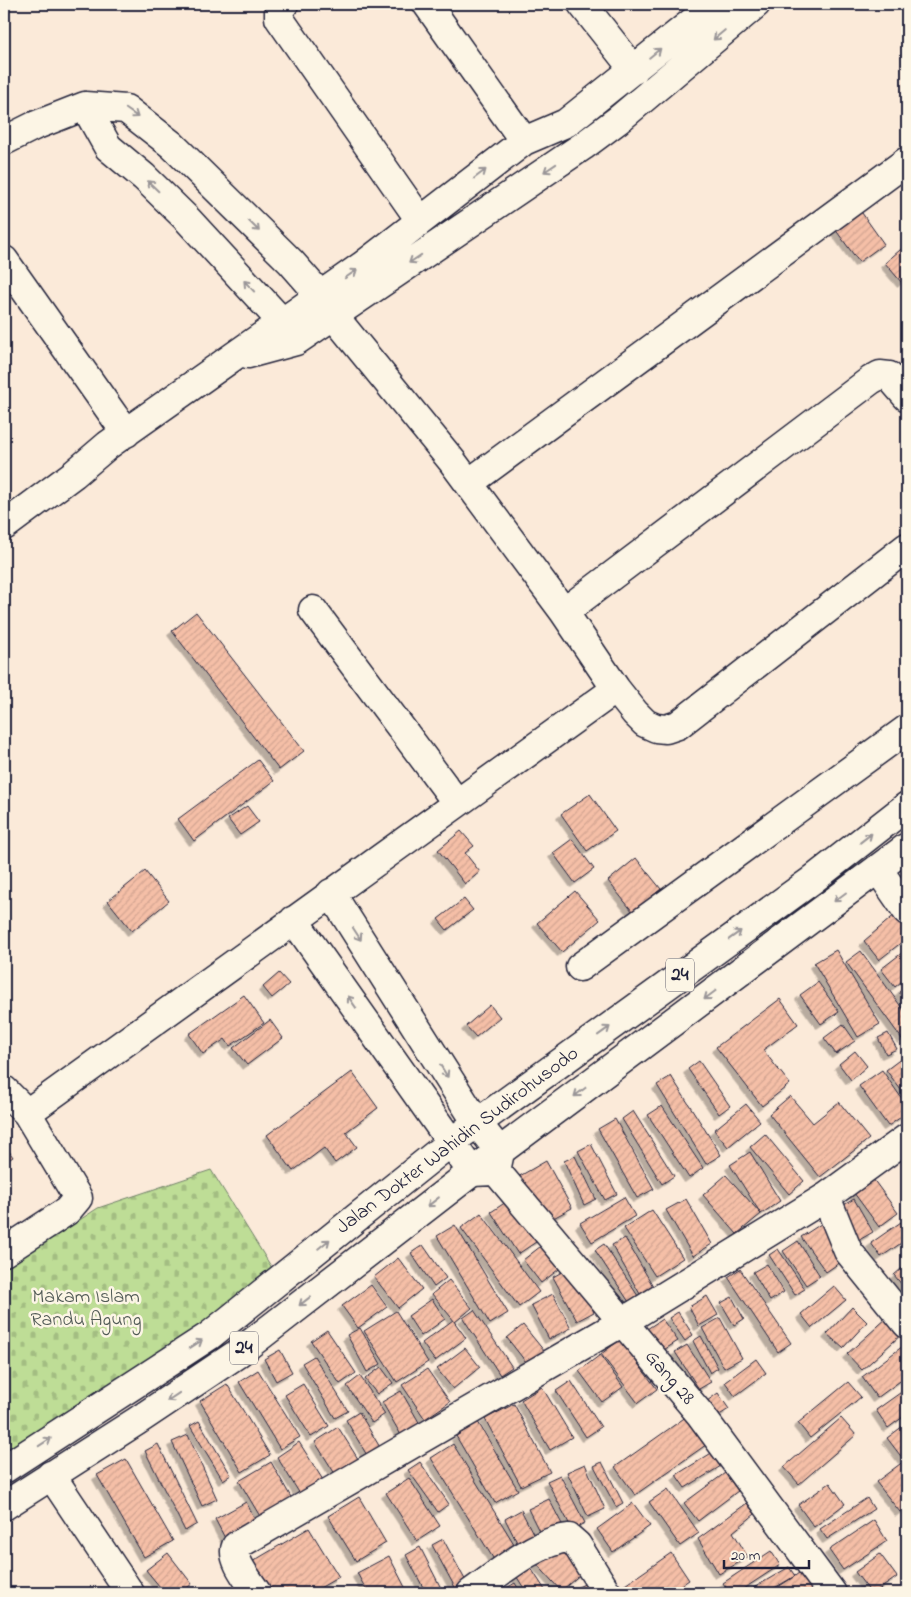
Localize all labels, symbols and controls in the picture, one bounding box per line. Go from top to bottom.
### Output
one-way arrow [712,30,725,41]
one-way arrow [648,47,661,58]
one-way arrow [125,108,139,119]
one-way arrow [543,163,557,173]
one-way arrow [473,169,486,180]
one-way arrow [147,180,159,192]
one-way arrow [247,219,259,231]
one-way arrow [408,254,422,264]
one-way arrow [344,269,358,279]
one-way arrow [243,280,254,293]
one-way arrow [859,833,872,844]
one-way arrow [834,892,847,903]
one-way arrow [352,927,362,941]
one-way arrow [728,930,741,941]
road number: 24 [666,958,694,992]
one-way arrow [704,990,718,1000]
one-way arrow [347,996,358,1010]
one-way arrow [597,1026,611,1036]
street label: Jalan Dokter Wahidin Sudirohusodo [331,1040,585,1242]
one-way arrow [440,1064,450,1078]
one-way arrow [574,1087,587,1098]
one-way arrow [426,1197,440,1207]
one-way arrow [317,1239,330,1250]
park label: Makam Islam Randu Agung [31,1283,141,1336]
one-way arrow [299,1296,312,1307]
road number: 24 [230,1332,258,1365]
one-way arrow [188,1339,202,1349]
street label: Gang 28 [636,1344,701,1413]
one-way arrow [167,1392,181,1402]
one-way arrow [37,1437,51,1447]
scale bar [724,1537,808,1569]
text: 20 m [731,1545,761,1567]

